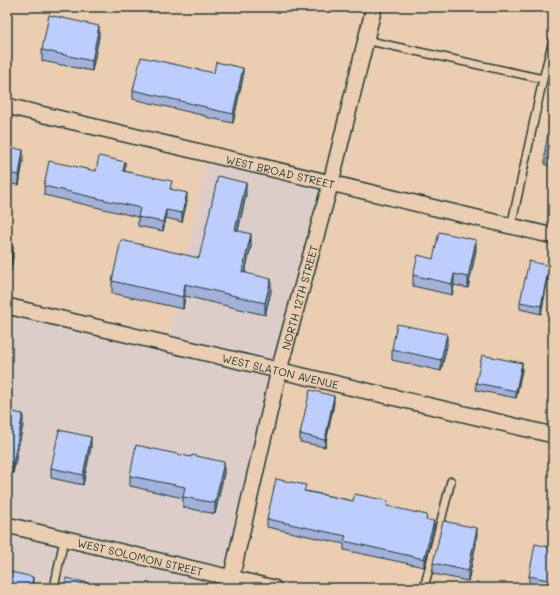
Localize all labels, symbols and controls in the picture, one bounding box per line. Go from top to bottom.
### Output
street label: WEST BROAD STREET [224,151,336,191]
street label: NORTH 12TH STREET [277,243,321,352]
street label: WEST SLATON AVENUE [221,350,340,392]
street label: WEST SOLOMON STREET [76,534,205,579]

